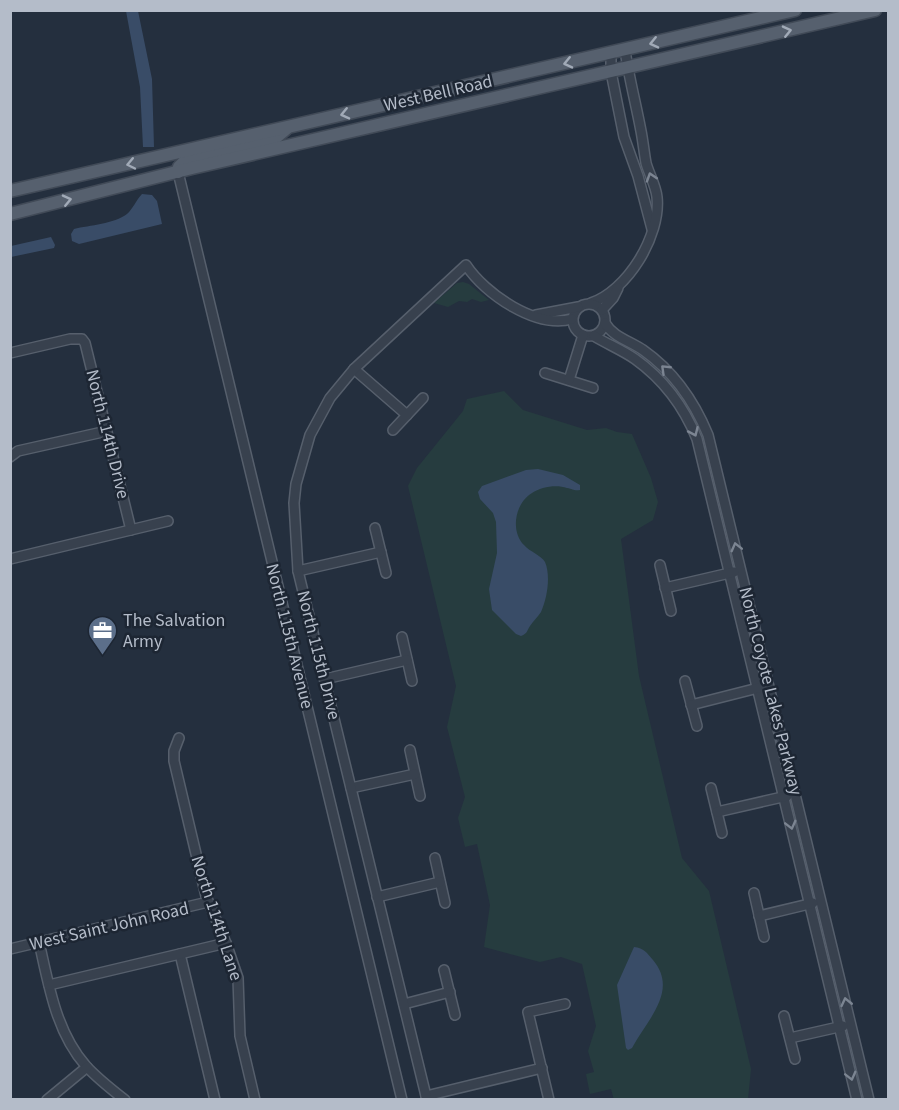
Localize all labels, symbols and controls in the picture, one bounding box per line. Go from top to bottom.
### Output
one-way arrow [781,26,791,39]
one-way arrow [649,36,659,49]
one-way arrow [563,56,573,69]
street label: West Bell Road [381,69,495,118]
one-way arrow [340,107,350,120]
one-way arrow [126,157,136,170]
one-way arrow [645,172,658,183]
one-way arrow [62,194,72,207]
one-way arrow [661,365,671,376]
street label: North 114th Drive [79,367,136,501]
one-way arrow [687,426,699,437]
one-way arrow [731,542,744,552]
street label: North 115th Avenue [259,561,320,711]
street label: North Coyote Lakes Parkway [733,584,809,798]
street label: North 115th Drive [290,588,347,722]
place label: The Salvation Army [123,608,225,654]
office icon: The Salvation Army [86,614,118,656]
one-way arrow [784,820,797,830]
street label: North 114th Lane [185,852,249,984]
street label: West Saint John Road [27,896,191,957]
one-way arrow [840,997,853,1007]
one-way arrow [844,1071,857,1081]

